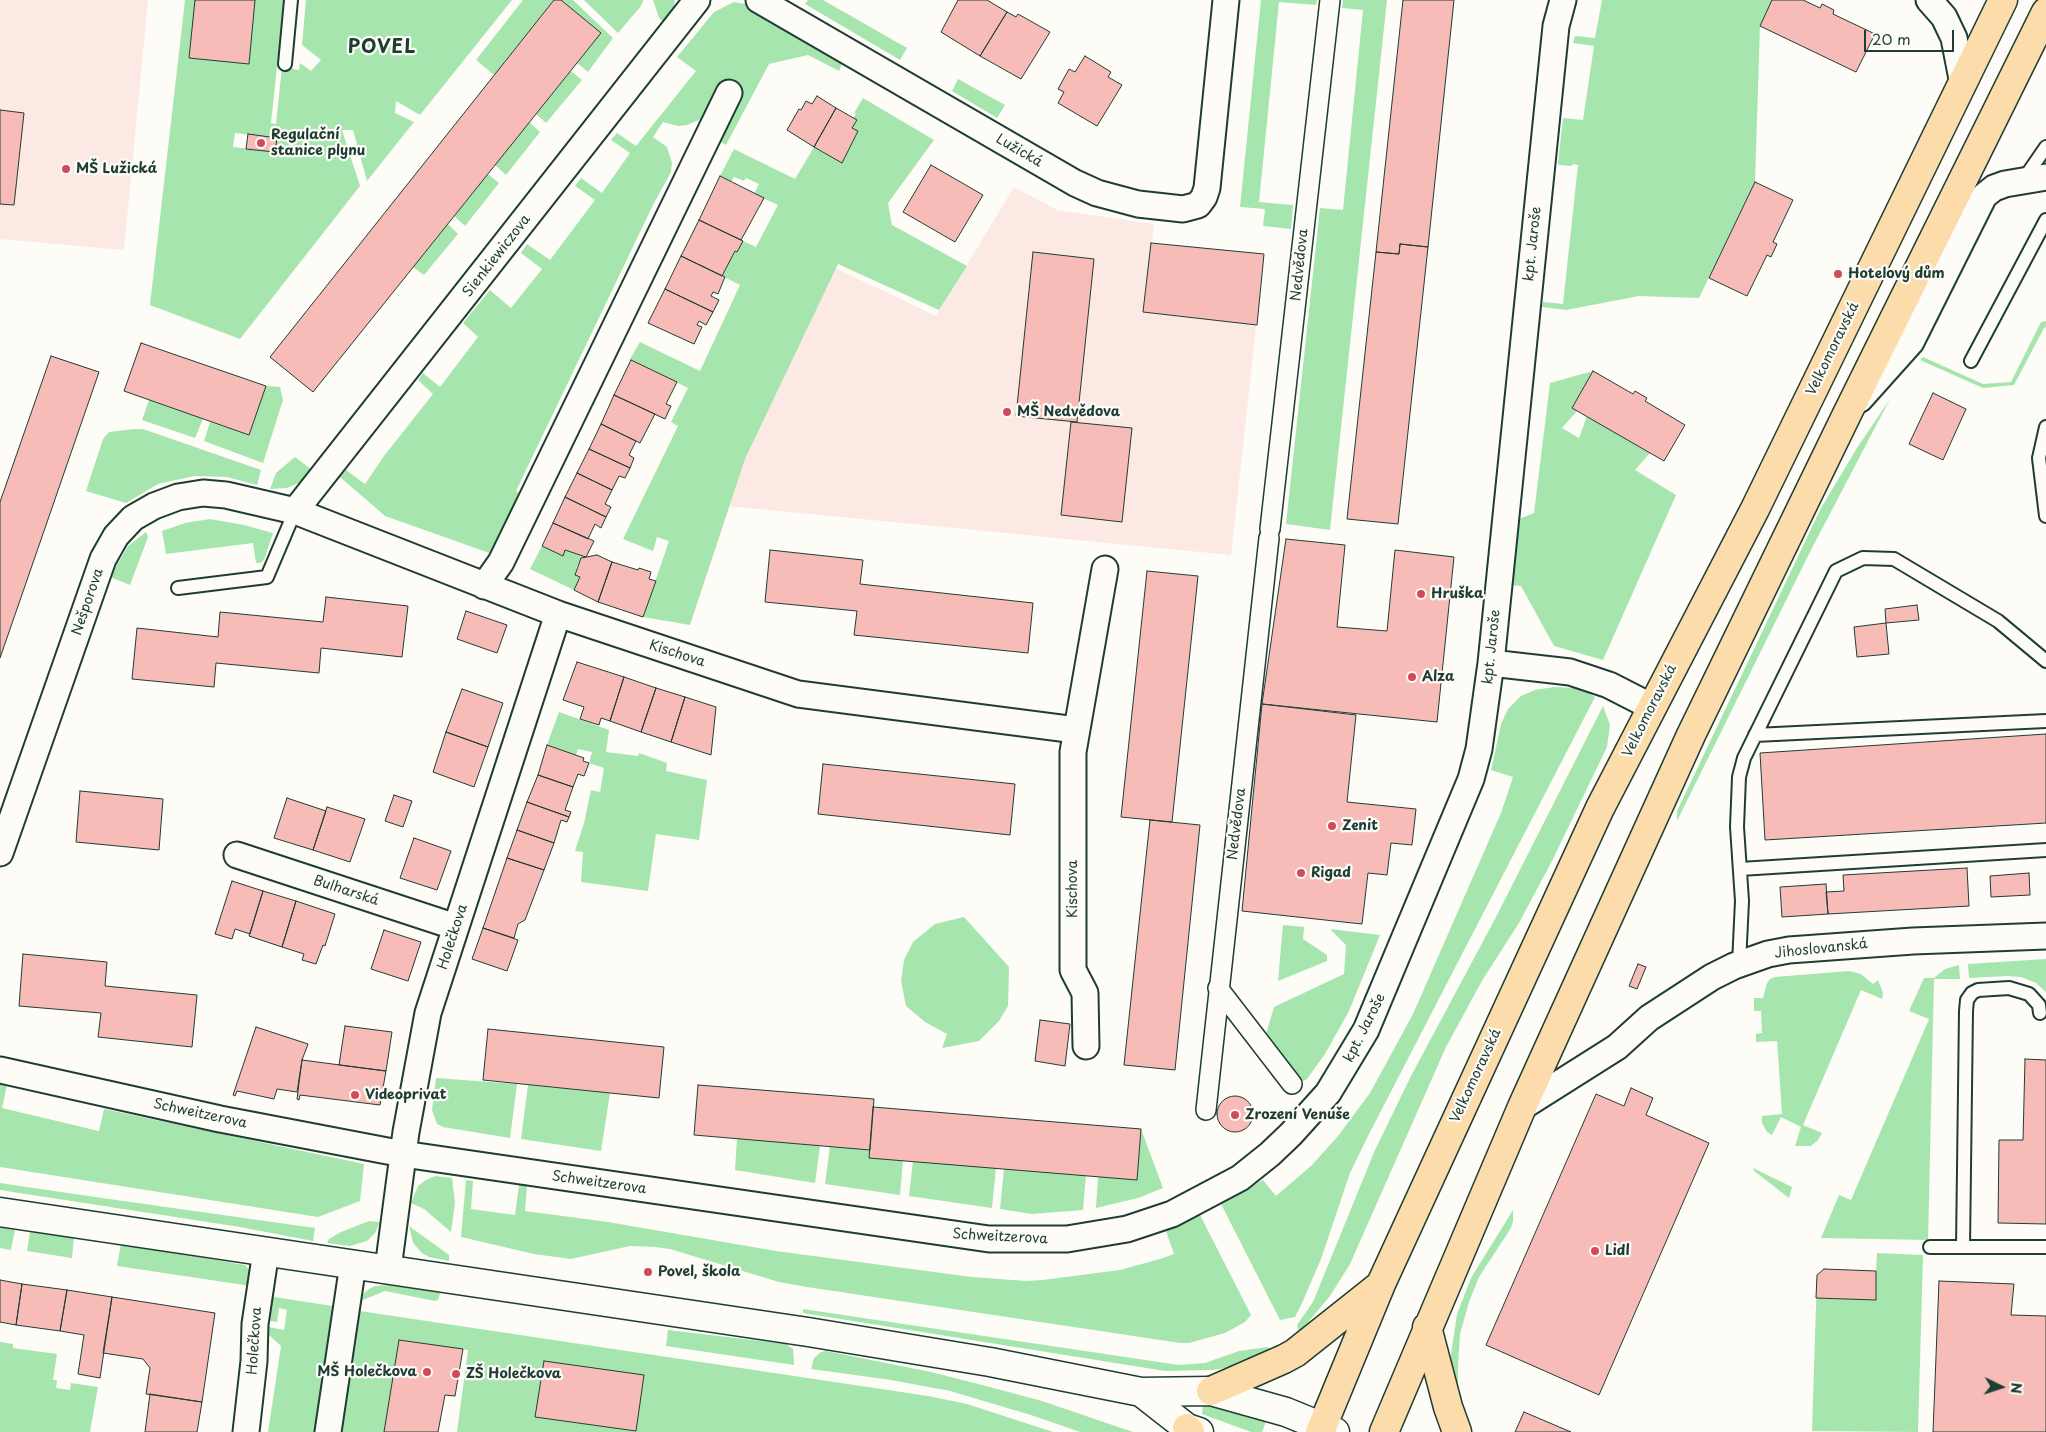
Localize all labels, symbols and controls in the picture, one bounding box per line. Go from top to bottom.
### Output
scale bar [1866,20,1956,52]
text: 20 m [1872,27,1911,50]
district label: POVEL [347,37,417,59]
place label: Regulační stanice plynu [271,127,365,160]
street label: Lužická [993,131,1045,171]
marker: Regulační stanice plynu [255,137,267,149]
place label: MŠ Lužická [76,161,157,177]
marker: MŠ Lužická [60,163,72,175]
street label: kpt. Jaroše [1521,206,1545,282]
street label: Sienkiewiczova [460,211,534,301]
street label: Nedvědova [1288,228,1312,302]
place label: Hotelový dům [1848,266,1945,282]
marker: Hotelový dům [1832,268,1844,280]
street label: Velkomoravská [1803,299,1863,399]
place label: MŠ Nedvědova [1017,404,1120,420]
marker: MŠ Nedvědova [1001,406,1013,418]
street label: Nešporova [69,566,107,638]
place label: Hruška [1431,586,1483,602]
marker: Hruška [1415,588,1427,600]
street label: kpt. Jaroše [1480,609,1504,685]
street label: Kischova [647,637,707,671]
street label: Velkomoravská [1619,662,1681,760]
place label: Alza [1422,669,1454,685]
marker: Alza [1406,671,1418,683]
street label: Nedvědova [1224,787,1250,861]
place label: Zenit [1342,818,1378,834]
marker: Zenit [1326,820,1338,832]
street label: Kischova [1065,860,1081,918]
place label: Rigad [1311,865,1351,881]
marker: Rigad [1295,867,1307,879]
street label: Bulharská [311,873,381,909]
street label: Holečkova [434,902,472,972]
street label: Jihoslovanská [1774,936,1868,962]
street label: kpt. Jaroše [1340,991,1390,1065]
street label: Velkomoravská [1447,1026,1505,1126]
place label: Videoprivat [365,1087,446,1103]
marker: Videoprivat [349,1089,361,1101]
street label: Schweitzerova [152,1096,248,1132]
place label: Zrození Venuše [1245,1107,1350,1123]
marker: Zrození Venuše [1229,1109,1241,1121]
street label: Schweitzerova [551,1168,647,1198]
street label: Schweitzerova [952,1226,1048,1248]
place label: Lidl [1605,1243,1630,1259]
marker: Lidl [1589,1245,1601,1257]
place label: Povel, škola [658,1264,740,1280]
marker: Povel, škola [642,1266,654,1278]
street label: Holečkova [244,1306,266,1376]
north arrow [1976,1362,2026,1412]
place label: MŠ Holečkova [317,1364,417,1380]
marker: MŠ Holečkova [421,1366,433,1378]
place label: ZŠ Holečkova [466,1366,561,1382]
marker: ZŠ Holečkova [450,1368,462,1380]
text: N [2006,1382,2027,1394]

